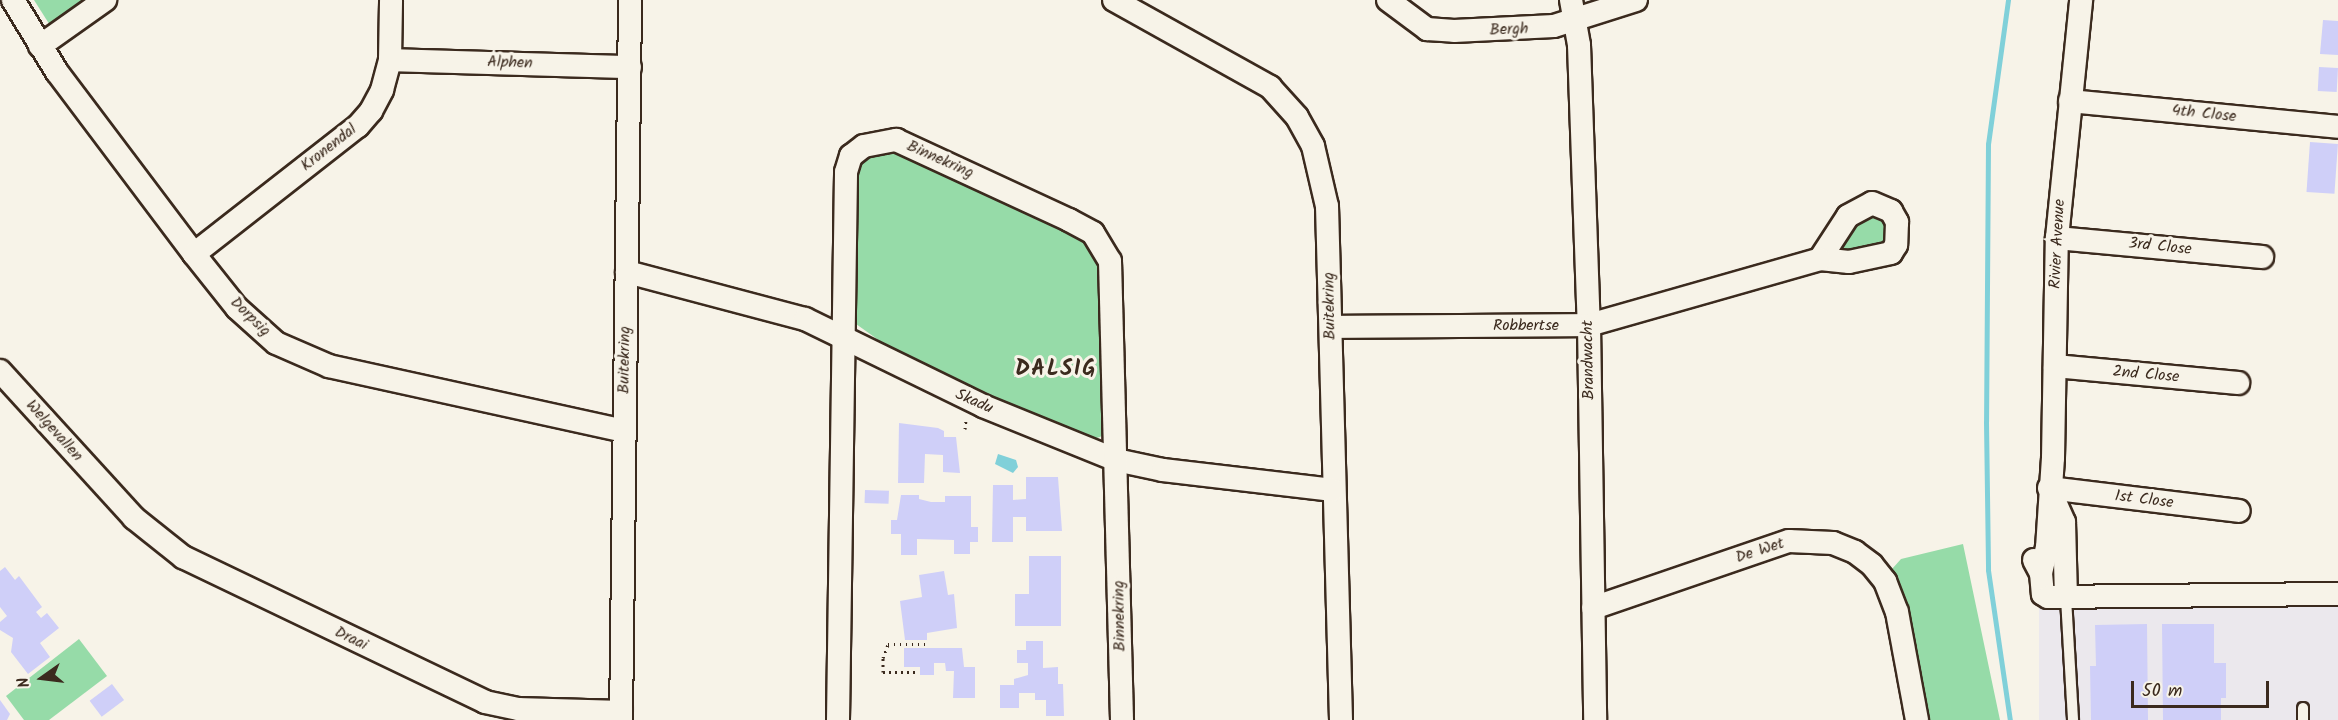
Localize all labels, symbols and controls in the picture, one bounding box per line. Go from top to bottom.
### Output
street label: Bergh [1489,20,1529,40]
street label: Alphen [487,53,533,73]
street label: 4th Close [2171,101,2237,127]
street label: Kronendal [297,120,361,176]
street label: Binnekring [904,137,976,183]
street label: Rivier Avenue [2046,199,2070,289]
street label: 3rd Close [2127,234,2193,260]
street label: Buitekring [1320,272,1340,340]
street label: Dorpsig [226,293,274,341]
street label: Robbertse [1493,316,1559,336]
street label: Brandwacht [1579,320,1599,400]
street label: Buitekring [615,326,635,394]
district label: DALSIG [1015,357,1097,383]
street label: 2nd Close [2112,363,2180,387]
street label: Skadu [952,385,996,419]
street label: Welgevallen [21,396,87,466]
street label: 1st Close [2113,487,2175,513]
street label: De Wet [1733,534,1787,568]
street label: Binnekring [1110,580,1130,652]
street label: Draai [331,623,371,655]
north arrow [12,648,72,708]
scale bar [2134,669,2272,707]
text: N [11,675,37,690]
text: 50 m [2142,677,2182,706]

